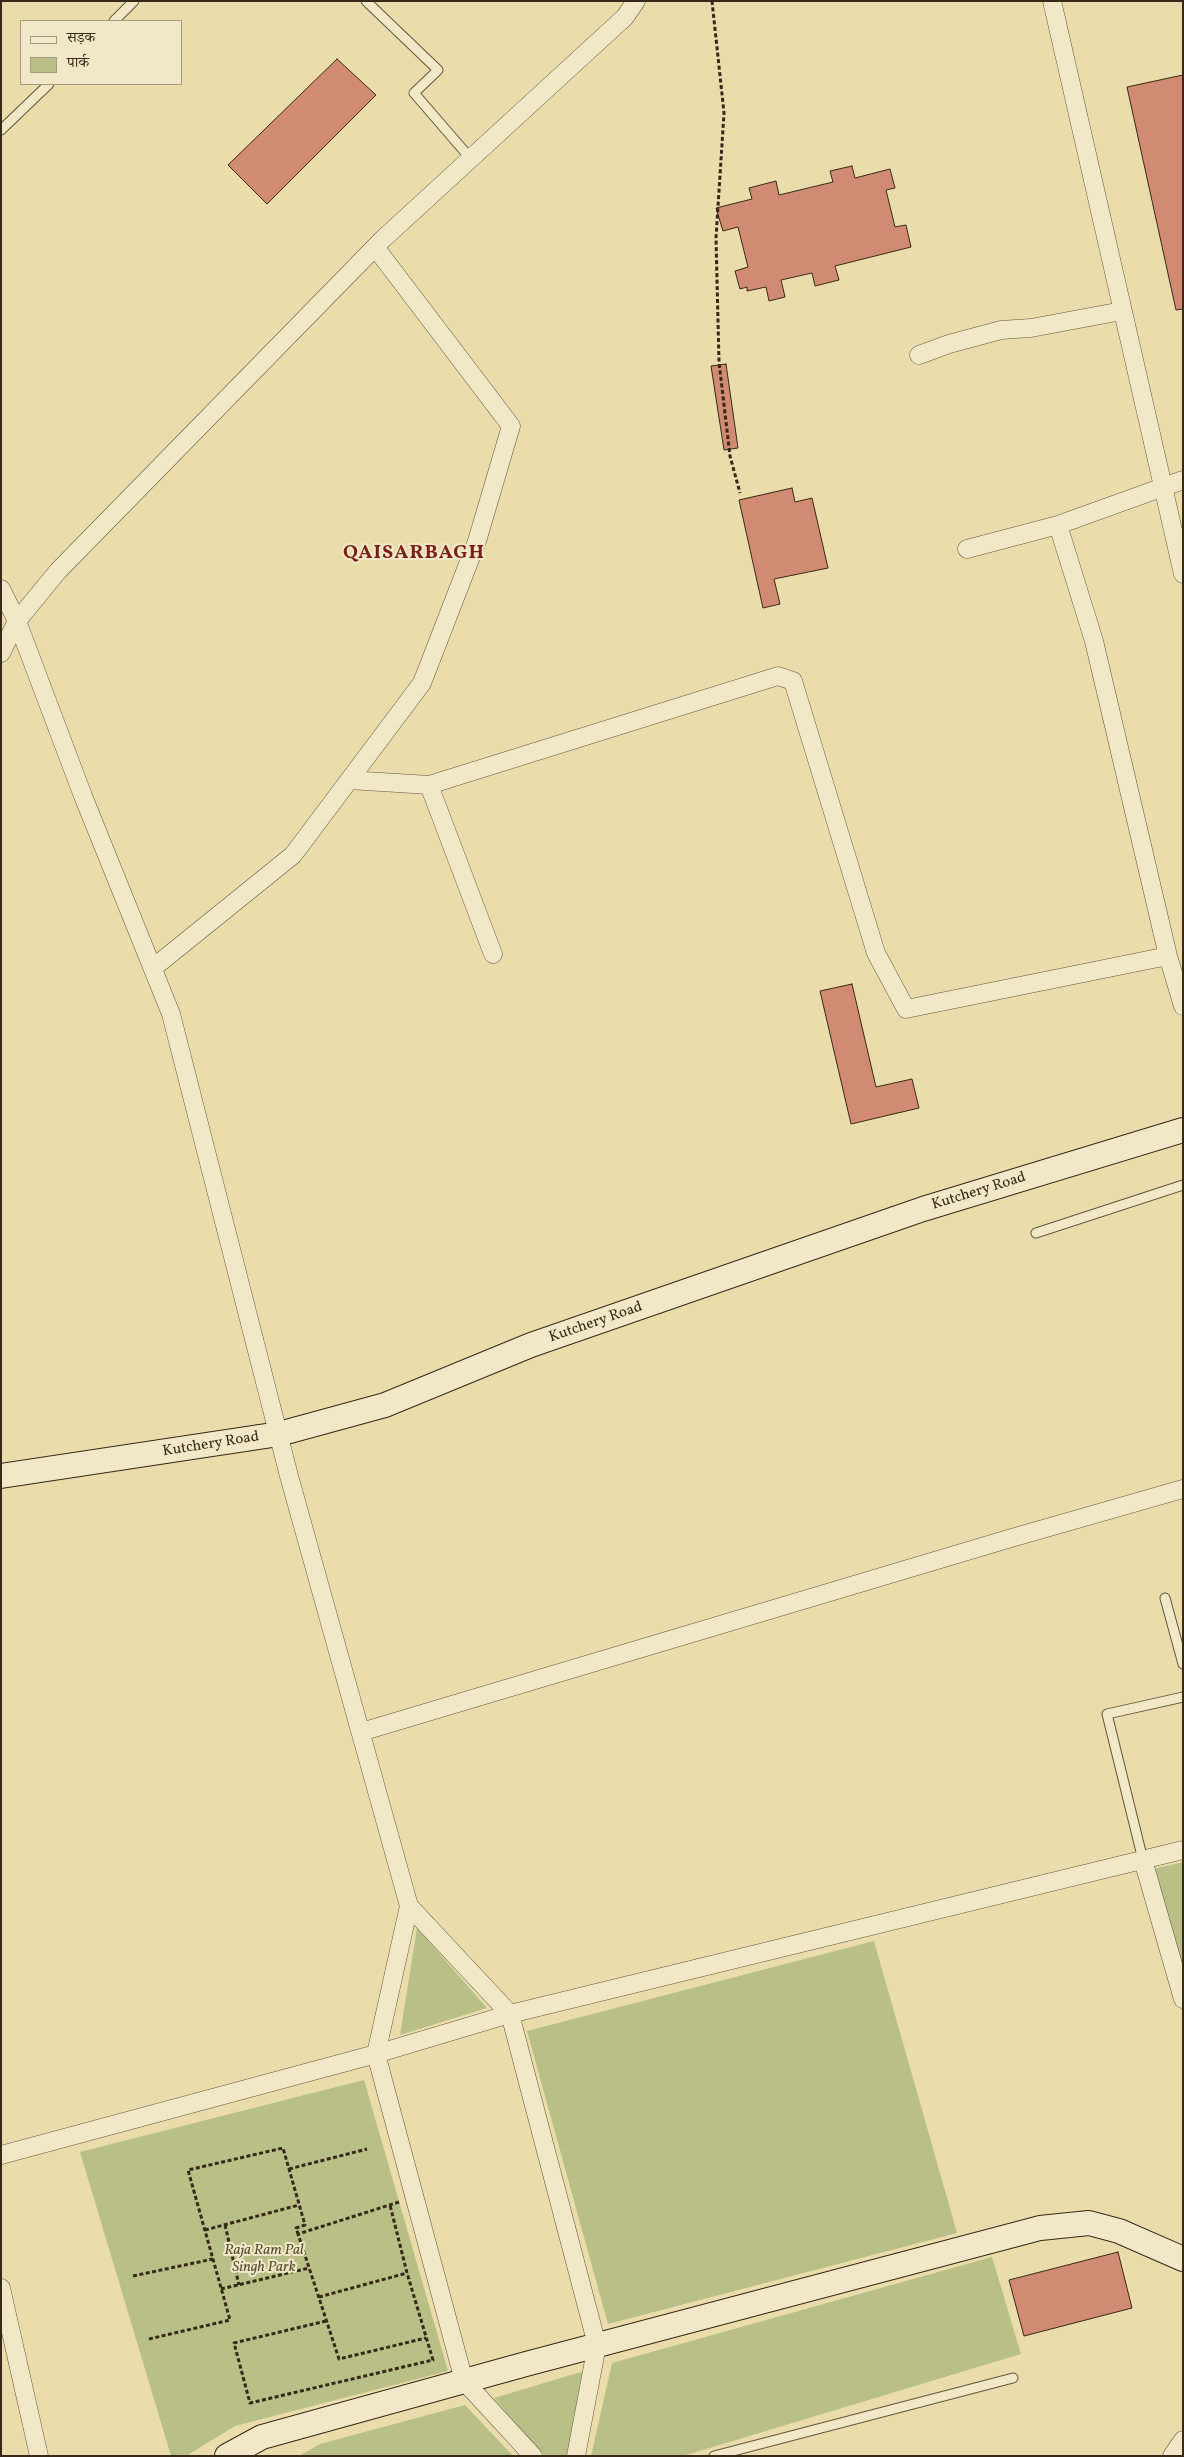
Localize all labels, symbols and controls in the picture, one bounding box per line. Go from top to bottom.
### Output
legend [20,20,182,85]
text: सड़क [67,28,95,49]
text: पार्क [67,53,89,74]
district label: QAISARBAGH [342,542,486,566]
street label: Kutchery Road [930,1169,1028,1215]
street label: Kutchery Road [547,1299,645,1347]
street label: Kutchery Road [161,1428,261,1462]
park label: Raja Ram Pal Singh Park [224,2242,304,2277]

